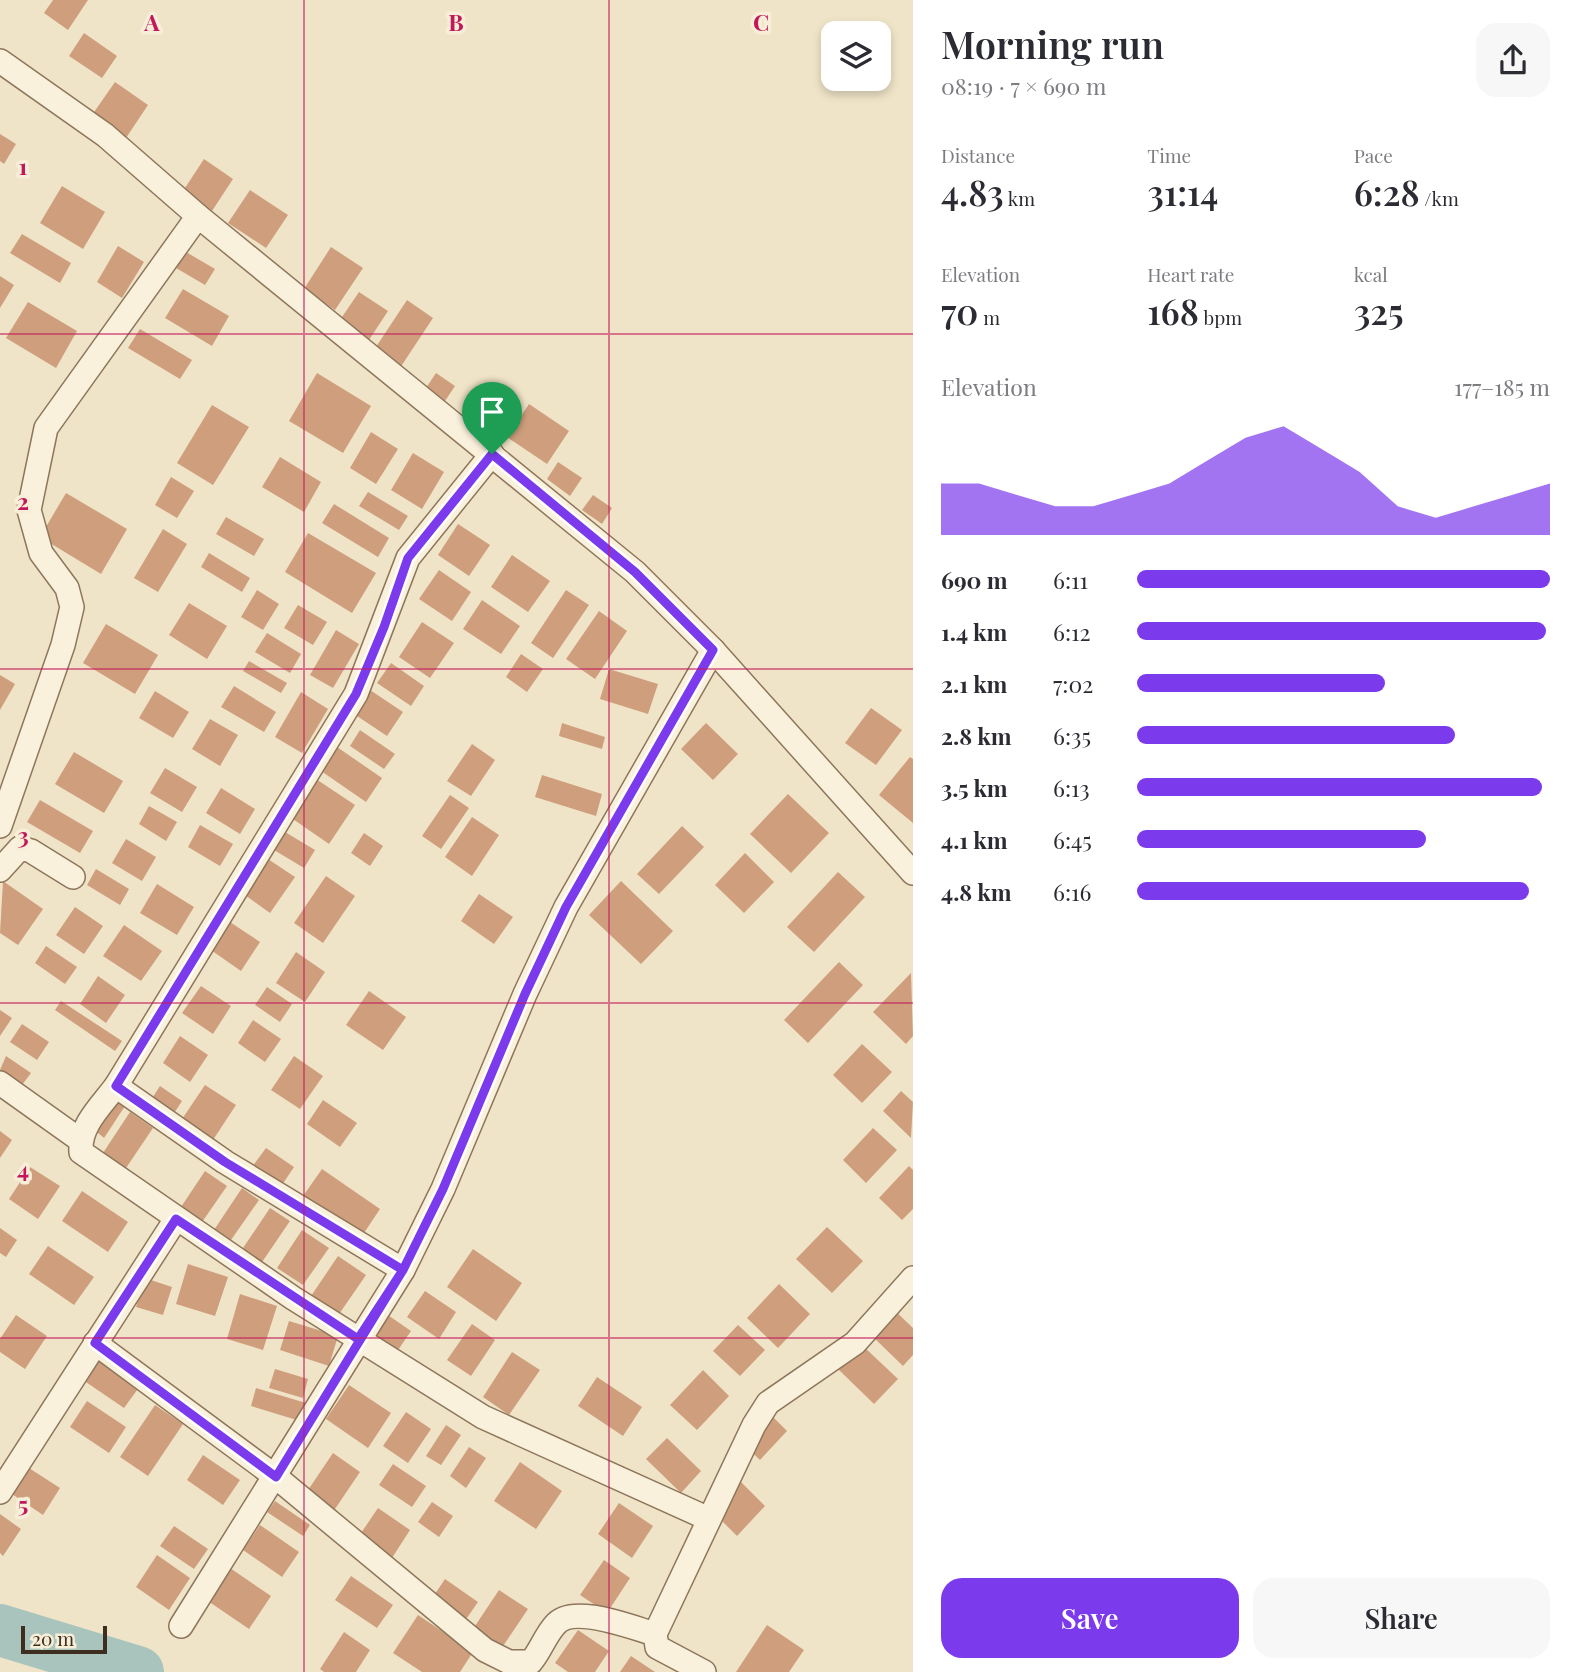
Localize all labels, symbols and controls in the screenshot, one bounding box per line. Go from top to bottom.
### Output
text: A [143,6,160,37]
text: B [448,6,464,37]
text: C [753,6,769,37]
text: Morning run [941,18,1164,69]
map controls [821,21,891,91]
button: layers [821,21,891,91]
button: share [1476,23,1550,97]
text: 08:19 · 7 × 690 m [941,70,1106,101]
text: Distance [941,142,1015,168]
text: Time [1147,142,1191,168]
text: Pace [1354,142,1393,168]
text: 1 [19,150,28,181]
text: 4.83 [941,168,1004,215]
text: 31:14 [1147,168,1218,215]
text: 6:28 [1354,168,1420,215]
text: km [1004,185,1035,211]
text: /km [1420,185,1459,211]
text: Elevation [941,261,1020,287]
text: Heart rate [1147,261,1234,287]
text: kcal [1354,261,1388,287]
text: 70 [941,287,978,334]
text: 168 [1147,287,1199,334]
text: 325 [1354,287,1404,334]
text: m [978,304,1000,330]
text: bpm [1199,304,1242,330]
text: Elevation [941,371,1037,402]
text: 177–185 m [1454,371,1550,402]
pin [462,382,522,454]
icon: arrive [473,393,511,431]
text: 2 [17,485,29,516]
text: 690 m [941,564,1008,595]
text: 6:11 [1053,564,1088,595]
text: 1.4 km [941,616,1007,647]
text: 6:12 [1053,616,1091,647]
text: 2.1 km [941,668,1007,699]
text: 7:02 [1053,668,1093,699]
text: 2.8 km [941,720,1012,751]
text: 6:35 [1053,720,1091,751]
text: 3.5 km [941,772,1008,803]
text: 6:13 [1053,772,1090,803]
text: 3 [17,819,29,850]
text: 4.1 km [941,824,1008,855]
text: 6:45 [1053,824,1092,855]
text: 4.8 km [941,876,1012,907]
text: 6:16 [1053,876,1091,907]
text: 4 [17,1153,29,1184]
text: 5 [18,1488,28,1519]
button: Save [941,1578,1239,1658]
button: Share [1253,1578,1550,1658]
scale bar [21,1623,107,1655]
text: 20 m [32,1625,74,1651]

